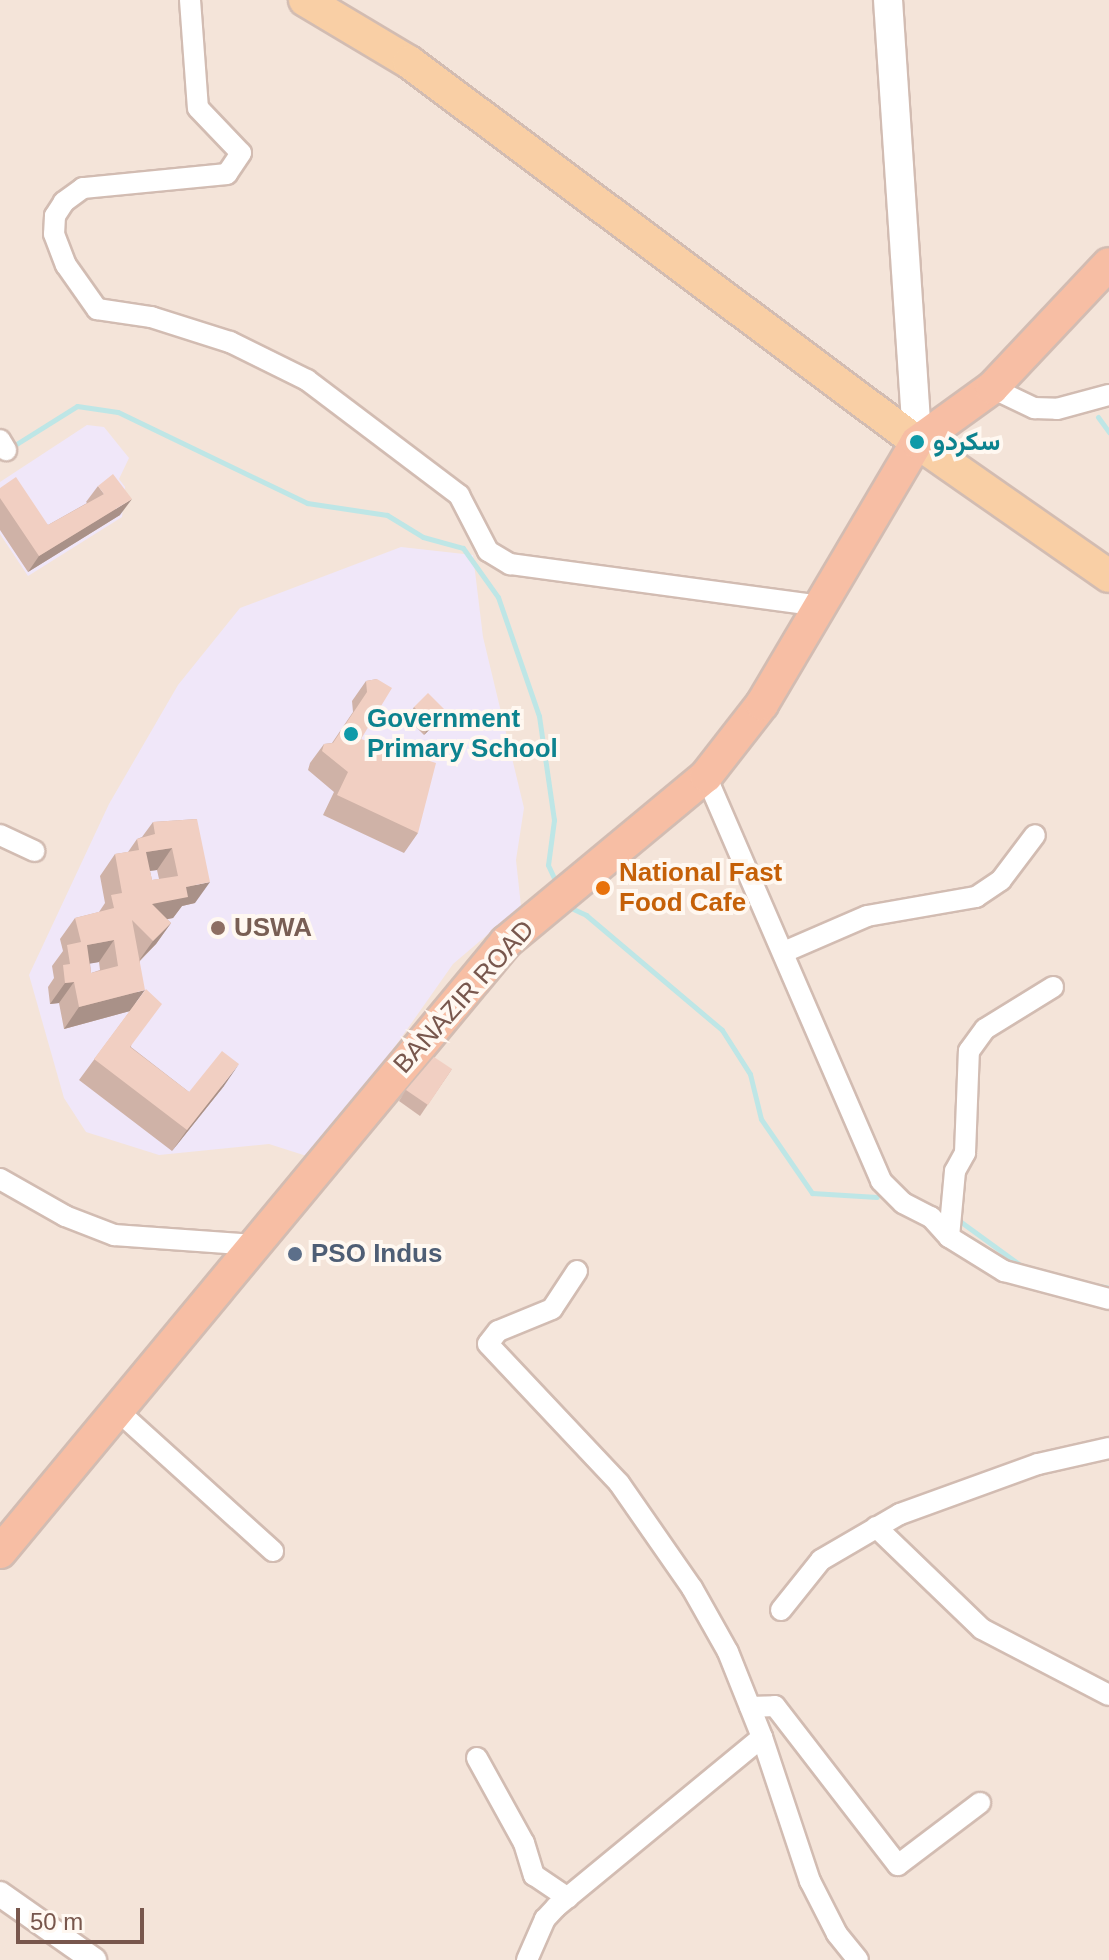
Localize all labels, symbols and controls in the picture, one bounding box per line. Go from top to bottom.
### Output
place label: سکردو [933,426,1000,458]
marker: سکردو [908,433,926,451]
place label: Government Primary School [367,703,558,764]
marker: Government Primary School [342,725,360,743]
place label: National Fast Food Cafe [619,857,782,918]
marker: National Fast Food Cafe [594,879,612,897]
place label: USWA [234,912,312,944]
street label: BANAZIR ROAD [387,914,541,1080]
marker: USWA [209,919,227,937]
place label: PSO Indus [311,1238,442,1270]
marker: PSO Indus [286,1245,304,1263]
scale bar [20,1892,148,1942]
text: 50 m [30,1908,83,1935]

